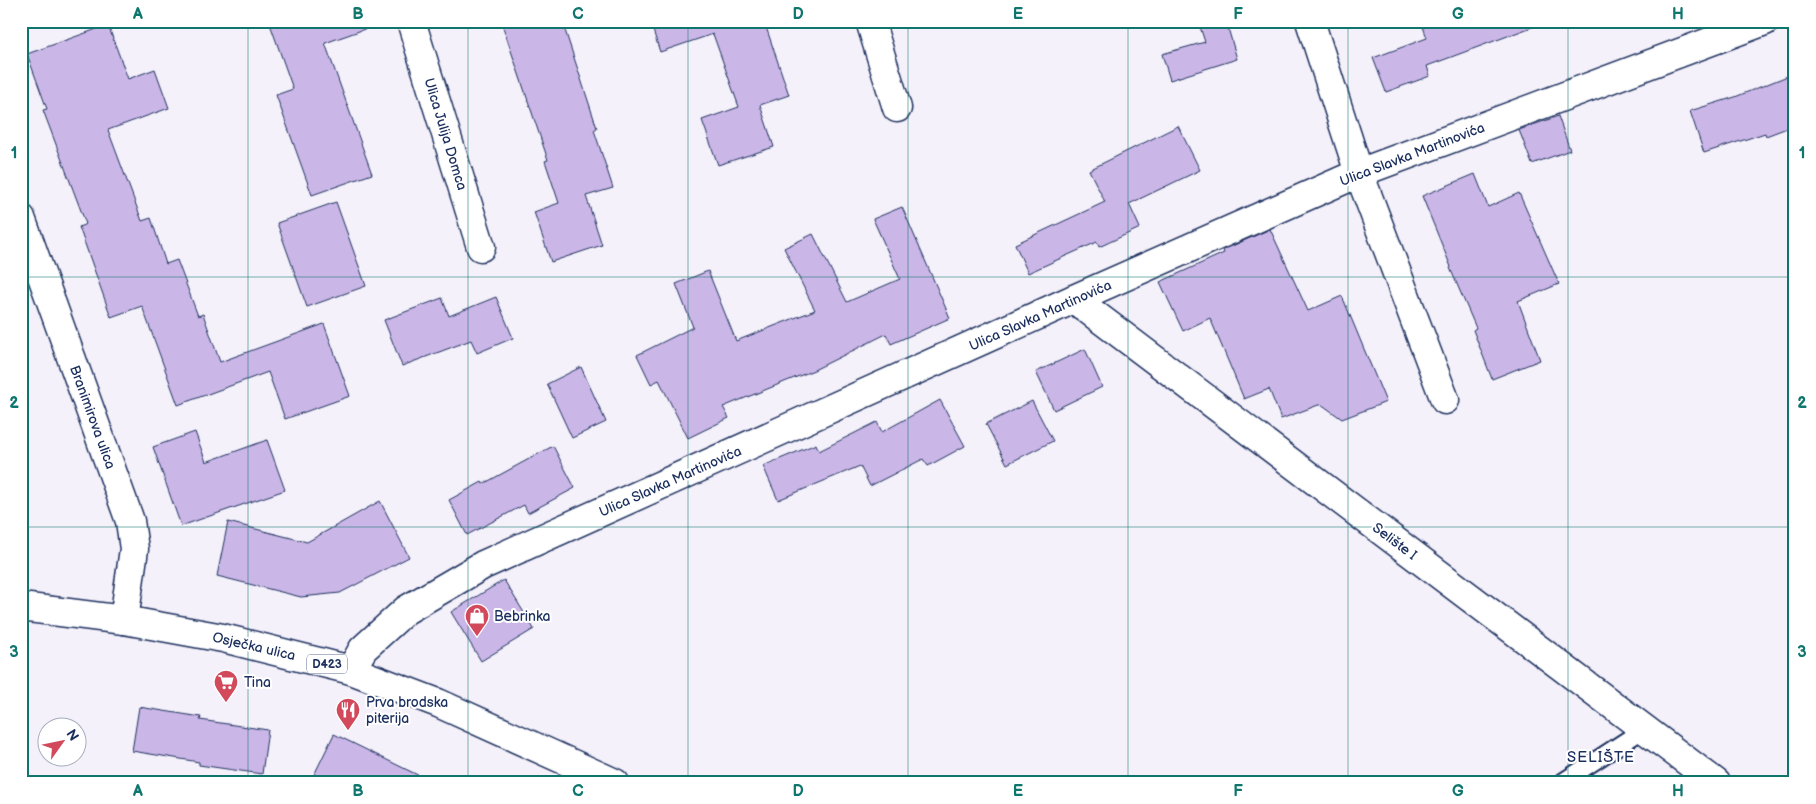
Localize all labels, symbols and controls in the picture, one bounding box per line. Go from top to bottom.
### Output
text: A [132,5,143,24]
text: B [352,5,364,24]
text: C [572,5,584,24]
text: D [792,5,804,24]
text: E [1013,5,1023,24]
text: F [1233,5,1243,24]
text: G [1452,5,1464,24]
text: H [1672,5,1684,24]
street label: Ulica Julija Domca [420,76,471,192]
street label: Ulica Slavka Martinovića [1337,119,1487,190]
text: 1 [11,144,17,163]
text: 1 [1799,144,1805,163]
street label: Ulica Slavka Martinovića [966,276,1114,355]
street label: Branimirova ulica [66,363,119,471]
text: 2 [9,394,19,413]
text: 2 [1797,394,1807,413]
street label: Ulica Slavka Martinovića [596,442,744,521]
street label: Selište I [1369,519,1420,564]
shop icon: Bebrinka [464,603,490,637]
place label: Bebrinka [494,608,551,625]
street label: Osječka ulica [211,629,297,664]
text: 3 [9,643,19,662]
text: 3 [1797,643,1807,662]
road number: D423 [307,654,347,674]
supermarket icon: Tina [213,669,239,703]
place label: Tina [244,674,271,691]
place label: Prva brodska piterija [366,694,448,727]
restaurant icon: Prva brodska piterija [335,697,361,731]
north arrow [38,716,88,766]
text: N [62,726,82,744]
district label: SELIŠTE [1567,748,1635,767]
text: A [132,782,143,801]
text: B [352,782,364,801]
text: C [572,782,584,801]
text: D [792,782,804,801]
text: E [1013,782,1023,801]
text: F [1233,782,1243,801]
text: G [1452,782,1464,801]
text: H [1672,782,1684,801]

